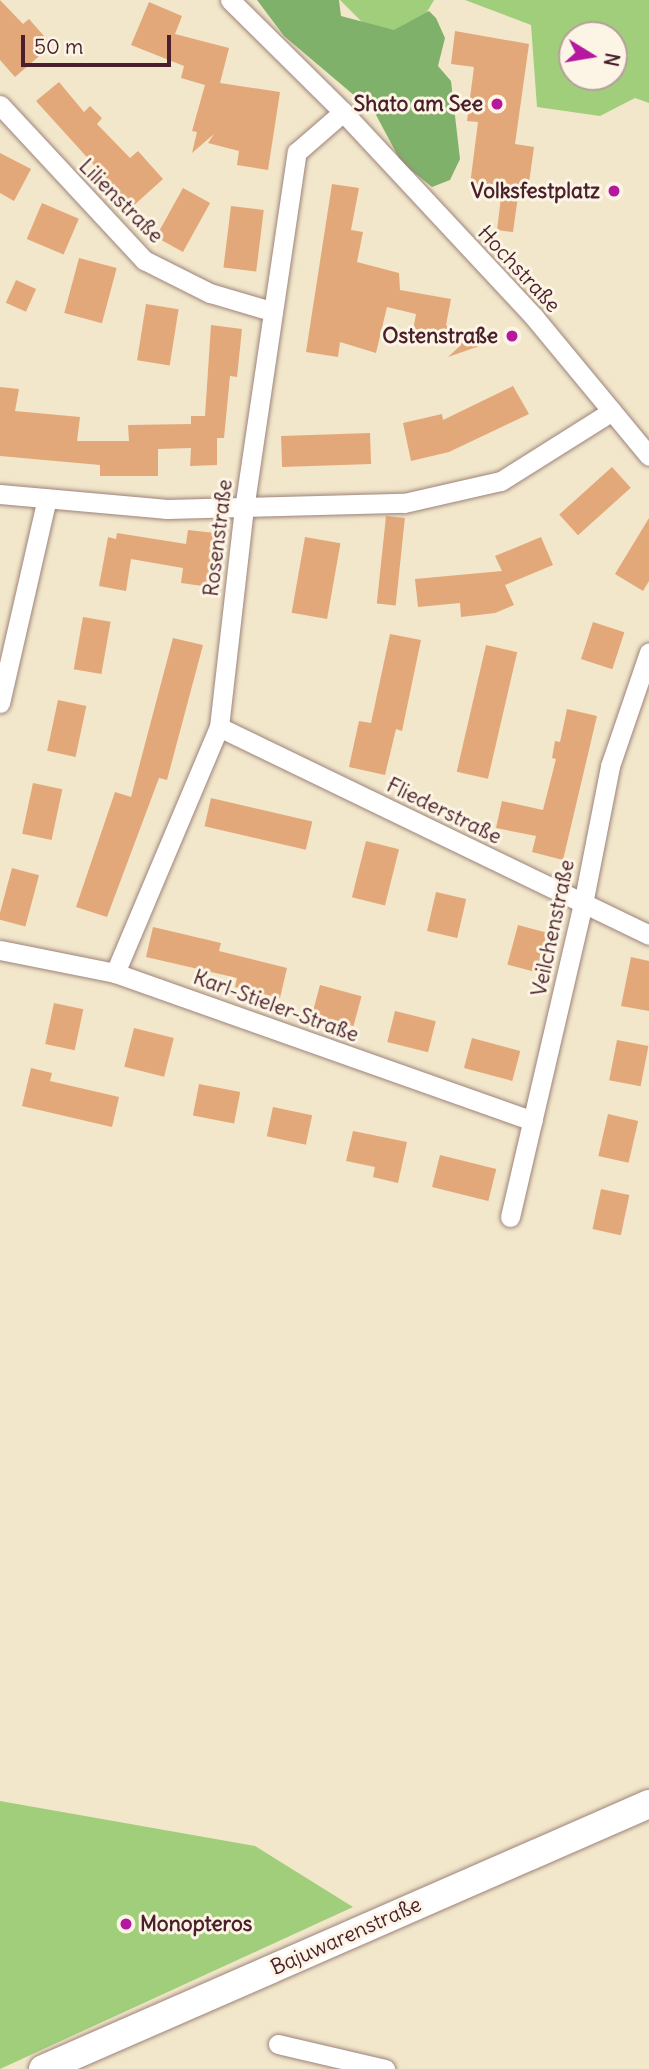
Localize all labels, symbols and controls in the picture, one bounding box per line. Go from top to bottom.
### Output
scale bar [24,21,175,65]
north arrow [558,21,628,91]
text: 50 m [34,33,83,60]
text: N [599,51,625,68]
place label: Shato am See [354,91,483,117]
marker: Shato am See [489,96,505,112]
street label: Lilienstraße [74,154,168,248]
place label: Volksfestplatz [471,178,600,204]
marker: Volksfestplatz [606,183,622,199]
street label: Hochstraße [472,220,566,318]
place label: Ostenstraße [382,323,498,349]
marker: Ostenstraße [504,328,520,344]
street label: Rosenstraße [198,478,238,598]
street label: Fliederstraße [383,772,505,850]
street label: Veilchenstraße [526,857,580,999]
street label: Karl-Stieler-Straße [190,964,362,1048]
street label: Bajuwarenstraße [267,1891,425,1981]
place label: Monopteros [140,1911,252,1937]
marker: Monopteros [118,1916,134,1932]

